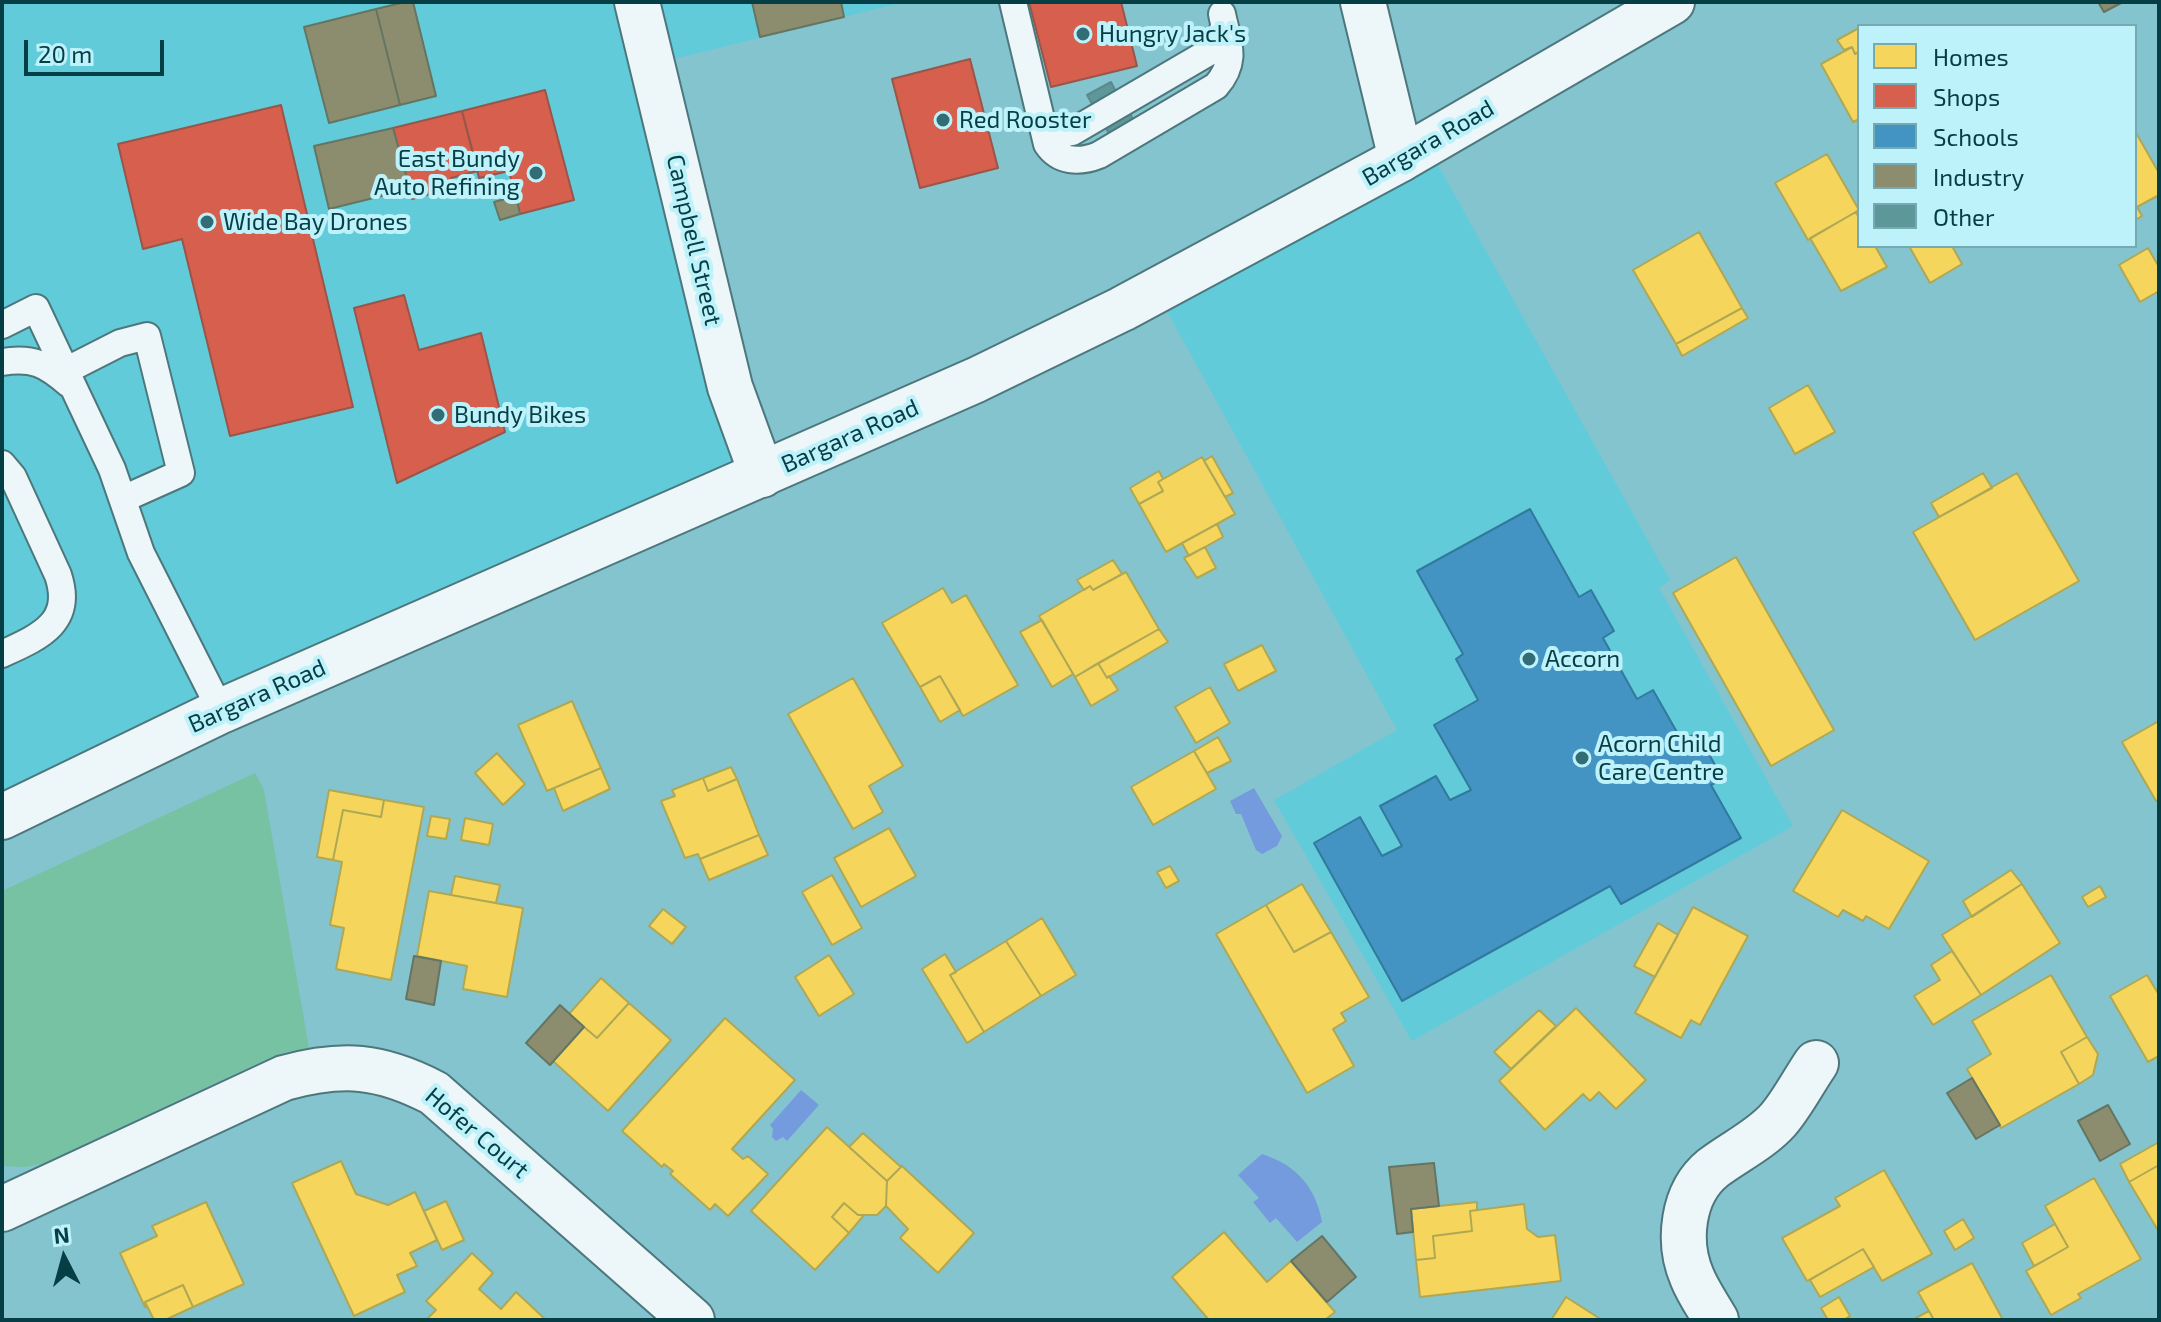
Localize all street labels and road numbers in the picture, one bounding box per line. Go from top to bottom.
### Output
street label: Bargara Road [1357,94,1499,192]
street label: Campbell Street [660,152,728,328]
street label: Bargara Road [777,393,923,479]
street label: Bargara Road [184,653,330,739]
street label: Hofer Court [419,1081,535,1185]

